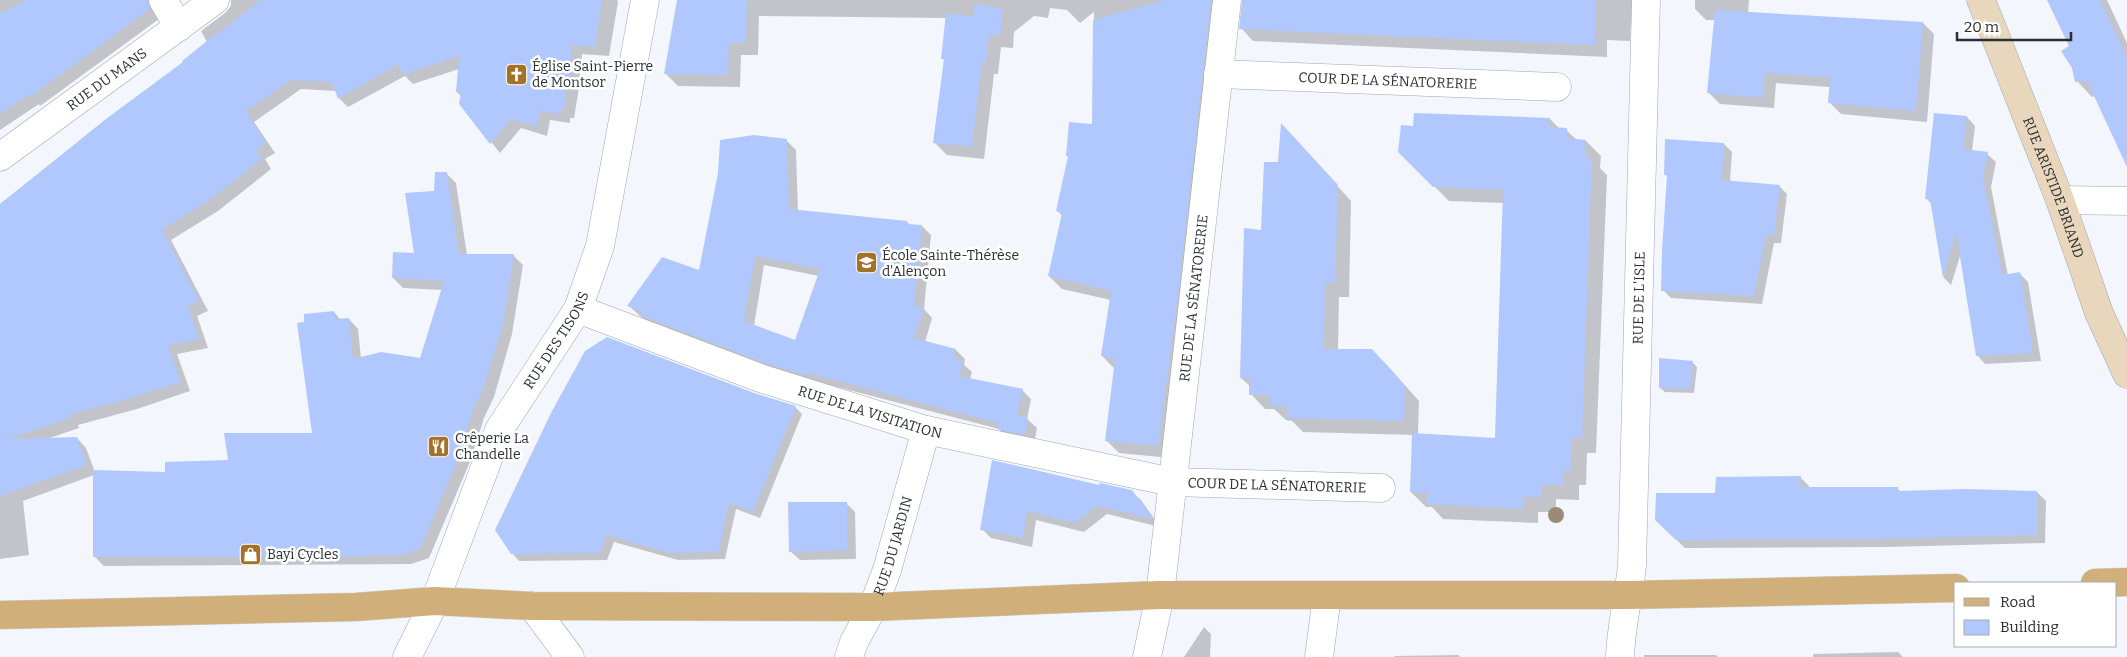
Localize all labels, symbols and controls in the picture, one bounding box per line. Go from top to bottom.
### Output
scale bar [1957,10,2071,42]
text: 20 m [1964,18,2000,36]
street label: RUE DU MANS [63,45,150,114]
place label: Église Saint-Pierre de Montsor [532,57,653,91]
church icon: Église Saint-Pierre de Montsor [504,62,528,86]
street label: COUR DE LA SÉNATORERIE [1298,69,1478,93]
street label: RUE ARISTIDE BRIAND [2019,114,2087,260]
street label: RUE DE LA SÉNATORERIE [1176,214,1212,383]
place label: École Sainte-Thérèse d'Alençon [882,246,1019,280]
school or university icon: École Sainte-Thérèse d'Alençon [854,251,878,275]
street label: RUE DE L'ISLE [1629,251,1649,345]
street label: RUE DES TISONS [520,289,592,392]
street label: RUE DE LA VISITATION [796,382,944,442]
place label: Crêperie La Chandelle [455,430,529,463]
restaurant icon: Crêperie La Chandelle [427,434,451,458]
street label: COUR DE LA SÉNATORERIE [1187,474,1367,497]
street label: RUE DU JARDIN [870,494,916,598]
shop icon: Bayi Cycles [239,542,263,566]
place label: Bayi Cycles [267,546,338,563]
legend [1954,582,2117,647]
text: Road [2000,593,2035,611]
text: Building [2000,618,2059,636]

